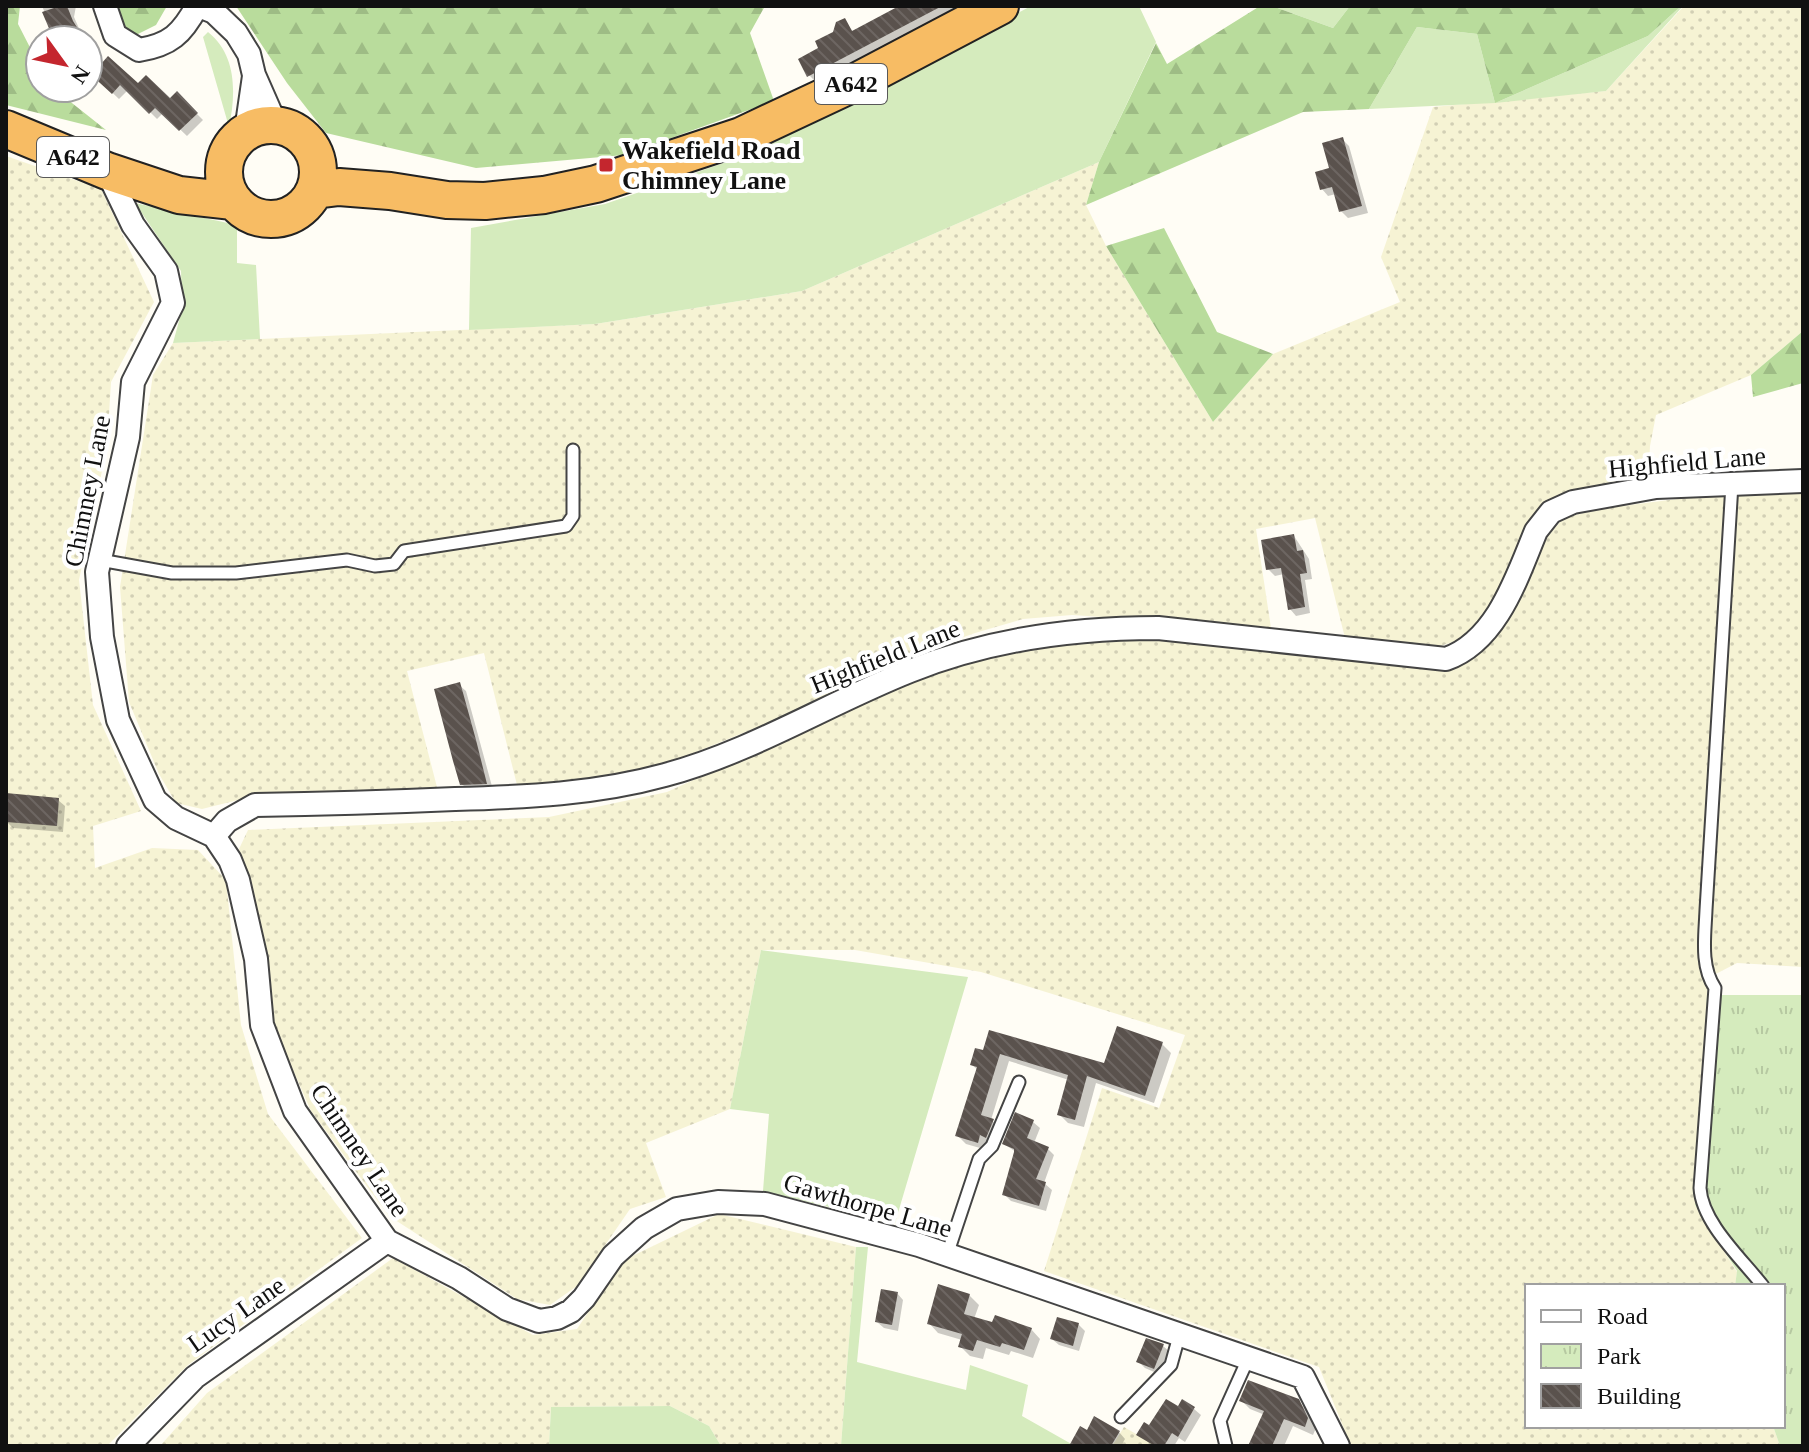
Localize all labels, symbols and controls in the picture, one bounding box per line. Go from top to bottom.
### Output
north arrow [24,24,104,104]
text: N [65,61,95,88]
road number: A642 [815,64,887,104]
place label: Wakefield Road Chimney Lane [622,136,801,195]
road number: A642 [37,137,109,177]
marker: Wakefield Road Chimney Lane [597,156,615,174]
street label: Chimney Lane [59,413,116,569]
street label: Highfield Lane [1607,441,1767,484]
street label: Highfield Lane [806,613,964,700]
street label: Chimney Lane [305,1078,415,1222]
street label: Gawthorpe Lane [780,1168,955,1243]
street label: Lucy Lane [182,1270,290,1358]
legend [1525,1284,1785,1428]
text: Road [1597,1303,1648,1329]
text: Park [1597,1343,1641,1369]
text: Building [1597,1383,1681,1409]

